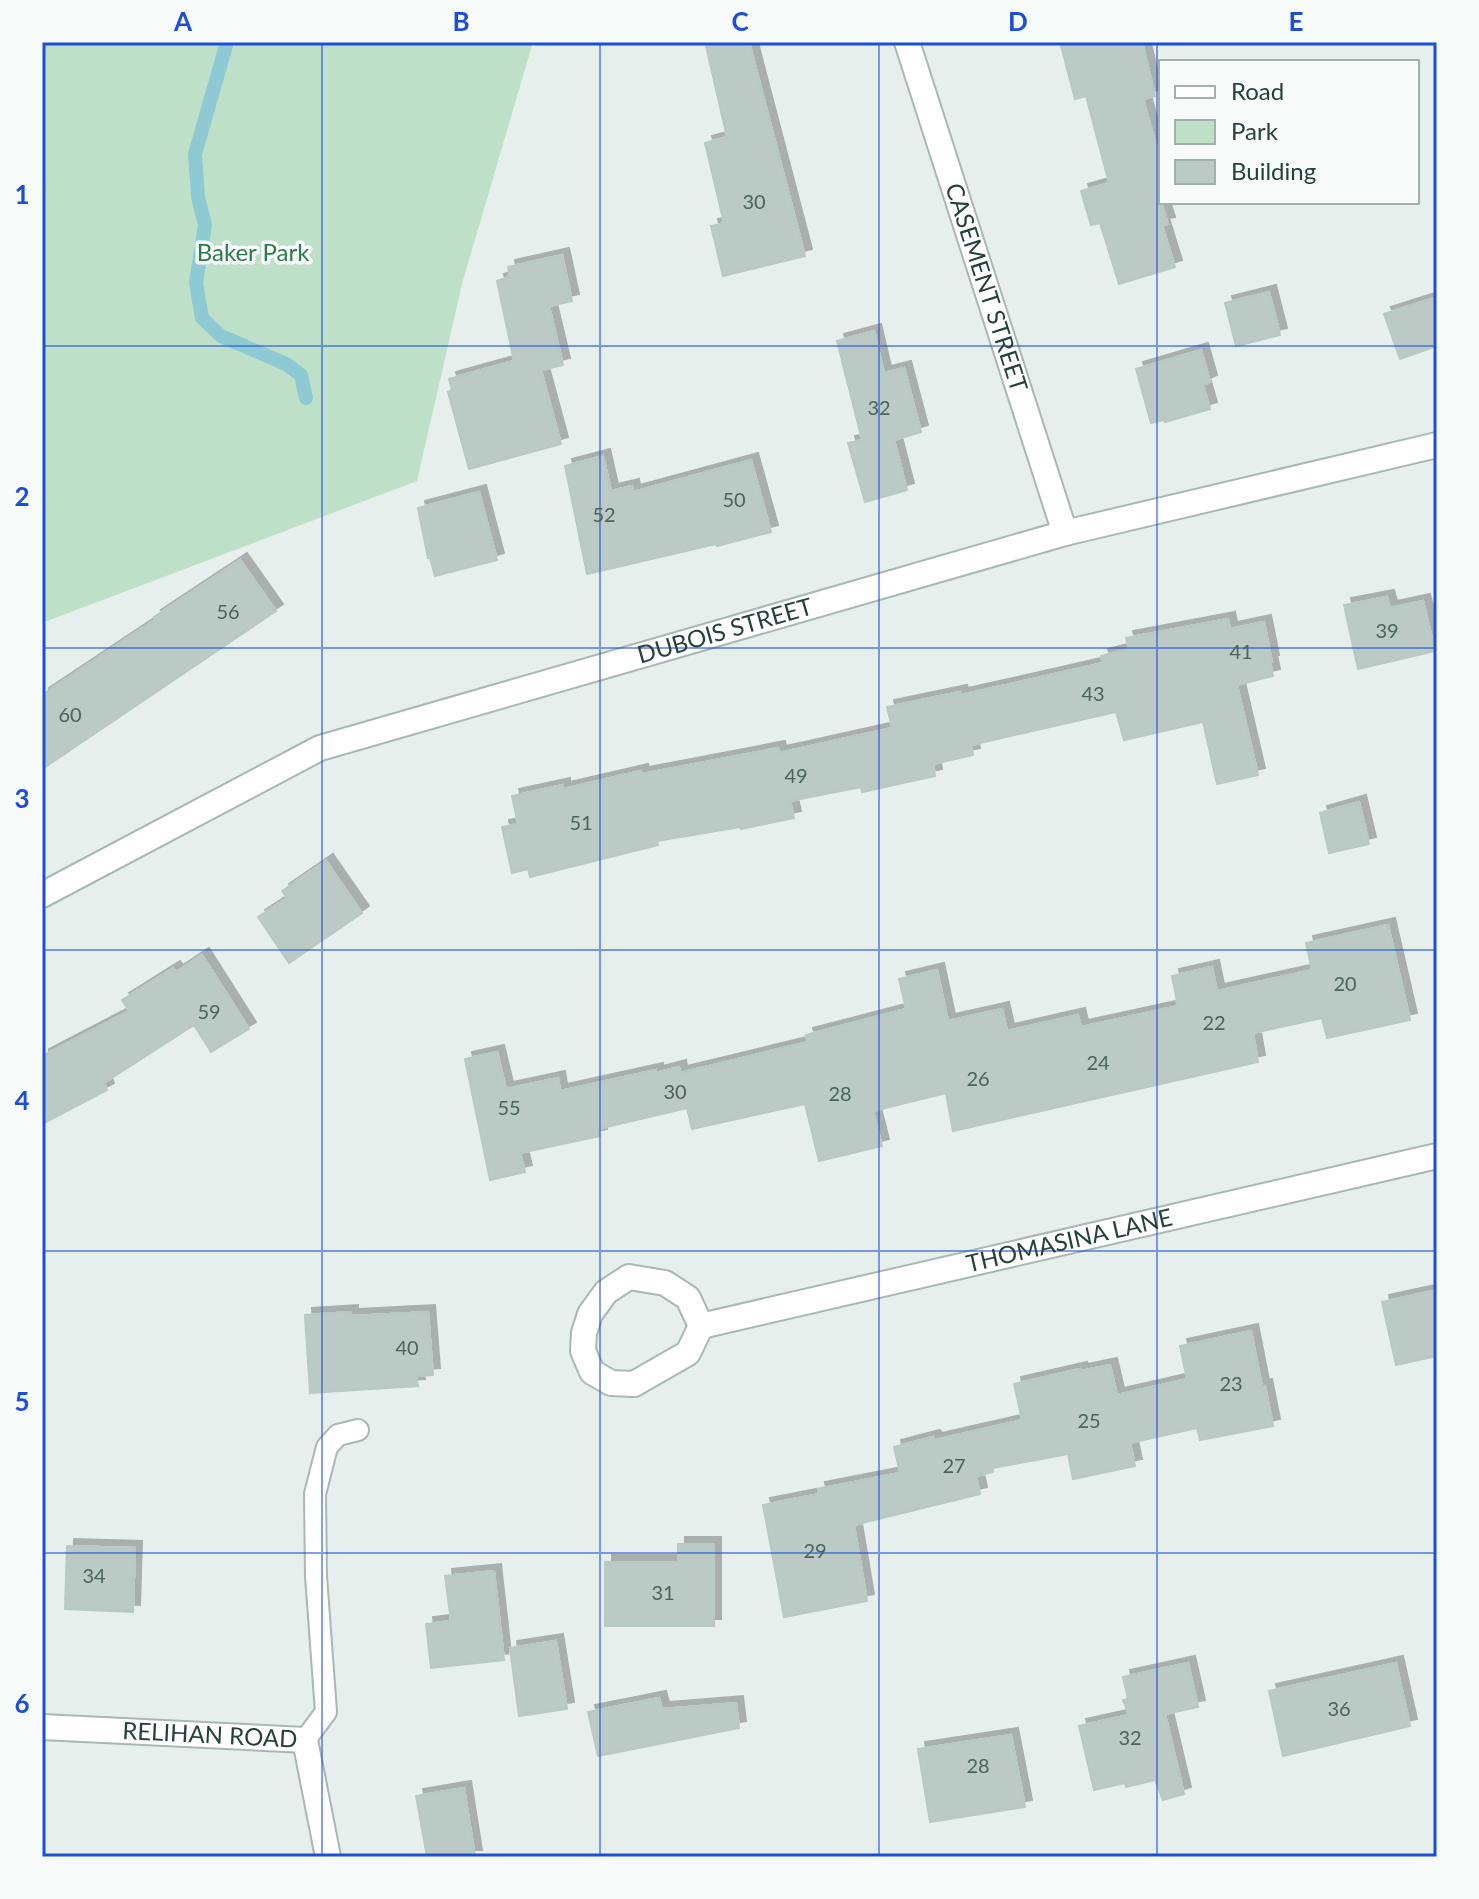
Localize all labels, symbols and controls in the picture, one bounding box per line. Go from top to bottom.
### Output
text: A [173,5,193,37]
text: B [452,5,470,37]
text: C [731,5,749,37]
text: D [1008,5,1028,37]
text: E [1289,5,1303,37]
legend [1159,60,1419,204]
text: Road [1231,76,1284,105]
text: Park [1231,116,1279,145]
text: Building [1231,156,1316,185]
text: 1 [14,178,30,210]
street label: CASEMENT STREET [940,179,1035,395]
house number: 30 [742,189,766,213]
park label: Baker Park [197,237,310,266]
house number: 32 [867,395,891,419]
text: 2 [14,480,30,512]
house number: 50 [722,487,746,511]
house number: 52 [592,502,616,526]
street label: DUBOIS STREET [634,591,815,669]
house number: 56 [216,599,240,623]
house number: 39 [1375,618,1399,642]
house number: 41 [1229,639,1253,663]
house number: 43 [1081,681,1105,705]
house number: 60 [58,702,82,726]
house number: 49 [784,763,808,787]
text: 3 [14,782,30,814]
house number: 51 [569,810,593,834]
house number: 20 [1333,971,1357,995]
house number: 59 [197,999,221,1023]
house number: 22 [1202,1010,1226,1034]
house number: 24 [1086,1050,1110,1074]
house number: 26 [966,1066,990,1090]
house number: 30 [663,1079,687,1103]
house number: 28 [828,1081,852,1105]
text: 4 [14,1084,30,1116]
house number: 55 [497,1095,521,1119]
street label: THOMASINA LANE [963,1202,1175,1277]
house number: 40 [395,1335,419,1359]
house number: 23 [1219,1371,1243,1395]
text: 5 [14,1385,30,1417]
house number: 25 [1077,1408,1101,1432]
house number: 27 [942,1453,966,1477]
house number: 29 [803,1538,827,1562]
house number: 34 [82,1563,106,1587]
house number: 31 [651,1580,675,1604]
text: 6 [14,1687,30,1719]
house number: 36 [1327,1696,1351,1720]
street label: RELIHAN ROAD [122,1715,298,1753]
house number: 32 [1118,1725,1142,1749]
house number: 28 [966,1753,990,1777]

